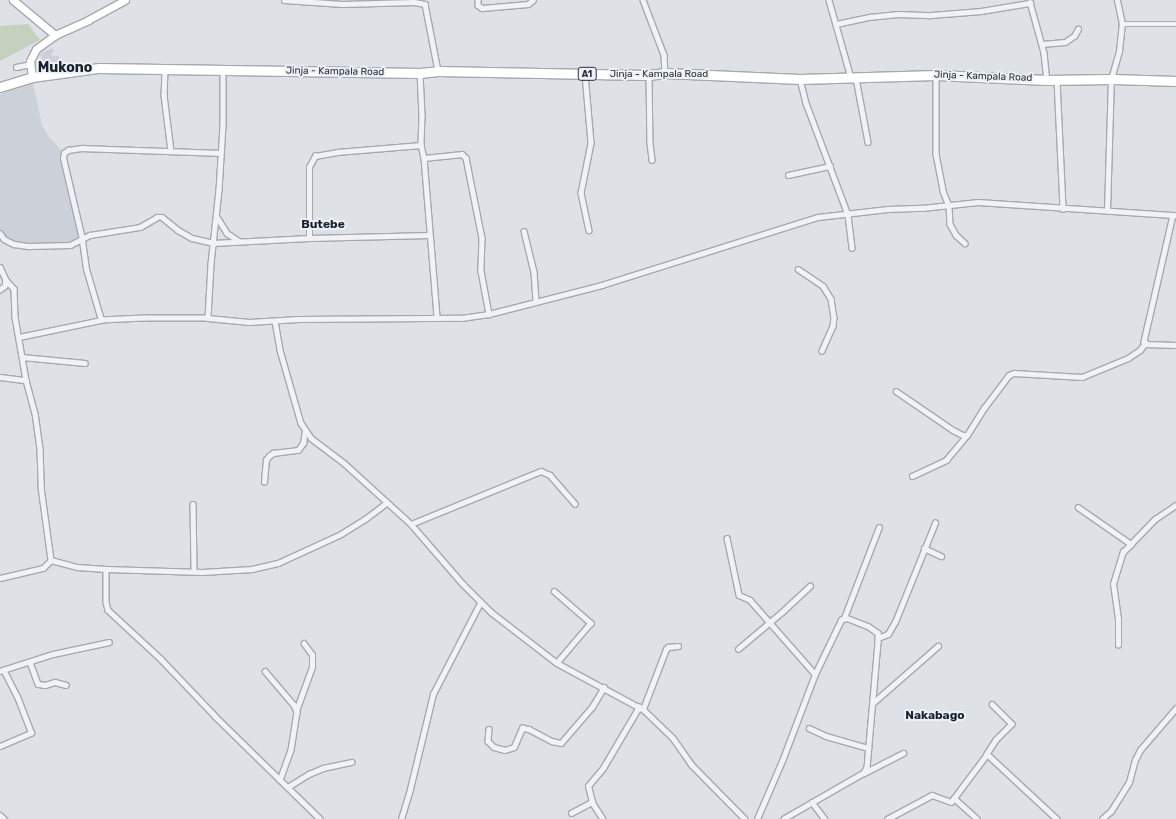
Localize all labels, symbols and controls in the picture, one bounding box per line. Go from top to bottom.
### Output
district label: Mukono [38,60,92,76]
street label: Jinja - Kampala Road [286,65,384,79]
road number: A1 [577,67,597,81]
street label: Jinja - Kampala Road [610,69,708,81]
street label: Jinja - Kampala Road [934,69,1032,85]
district label: Butebe [301,218,345,232]
district label: Nakabago [905,709,965,723]

